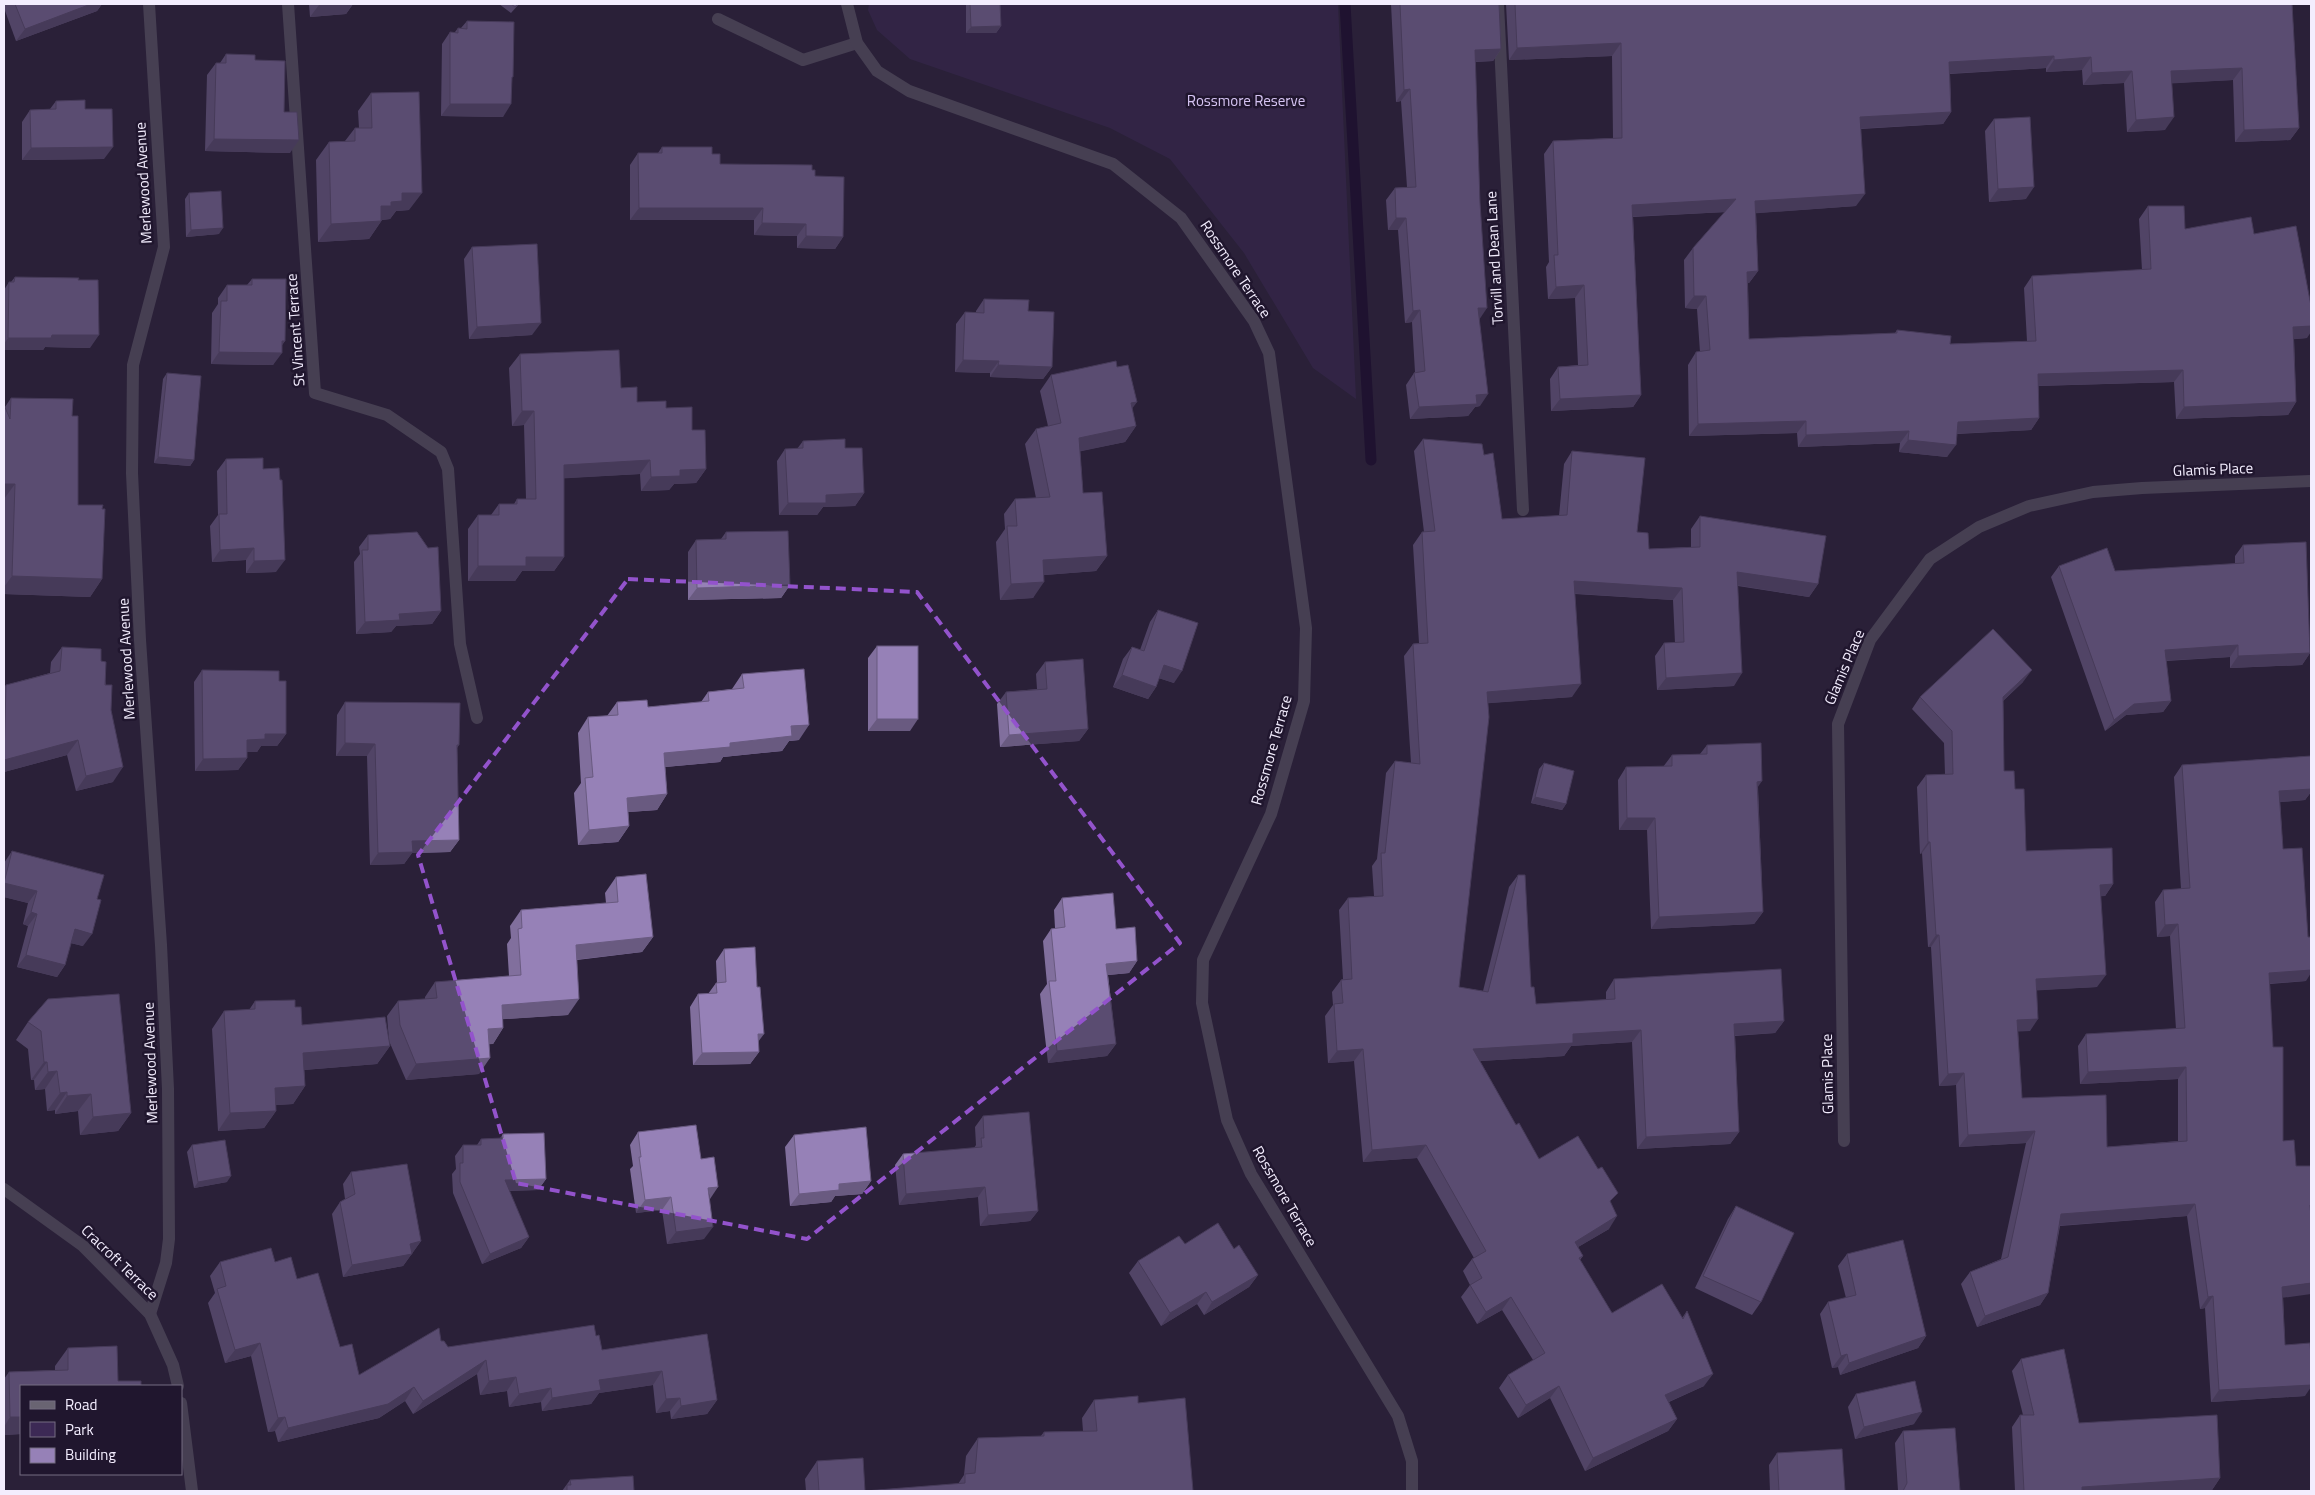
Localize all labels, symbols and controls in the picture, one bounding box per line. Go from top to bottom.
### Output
park label: Rossmore Reserve [1187,89,1305,112]
street label: Merlewood Avenue [128,122,158,244]
street label: Torvill and Dean Lane [1479,191,1509,325]
street label: Rossmore Terrace [1195,216,1277,322]
street label: St Vincent Terrace [280,273,310,387]
street label: Glamis Place [2173,456,2253,482]
street label: Merlewood Avenue [111,598,141,720]
street label: Glamis Place [1818,626,1870,708]
street label: Rossmore Terrace [1244,692,1298,808]
street label: Merlewood Avenue [136,1002,164,1124]
street label: Glamis Place [1815,1034,1839,1114]
street label: Rossmore Terrace [1247,1141,1323,1251]
street label: Cracroft Terrace [76,1219,164,1305]
legend [20,1385,182,1475]
text: Road [65,1393,97,1416]
text: Park [65,1418,94,1441]
text: Building [65,1443,116,1466]

